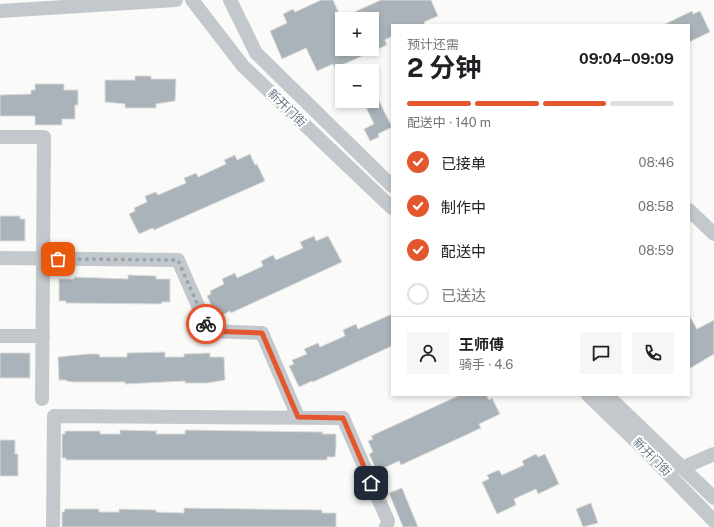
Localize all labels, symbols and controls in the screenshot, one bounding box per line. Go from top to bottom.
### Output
map controls [335,12,379,108]
button: + [335,12,379,56]
text: 预计还需 [407,37,459,52]
text: 09:04–09:09 [579,50,674,67]
text: 2 分钟 [407,52,481,83]
button: − [335,64,379,108]
street label: 新开门街 [265,86,309,130]
text: 配送中 · 140 m [407,115,491,130]
icon: check [407,151,429,173]
text: 已接单 [441,155,486,172]
text: 08:46 [639,155,674,170]
icon: check [407,195,429,217]
text: 制作中 [441,199,486,216]
text: 08:58 [638,199,674,214]
icon: check [407,239,429,261]
pin [41,242,75,276]
text: 配送中 [441,243,486,260]
text: 08:59 [638,243,674,258]
icon: bag [47,248,69,270]
text: 已送达 [441,287,486,304]
courier [186,304,226,344]
icon: bike [195,313,217,335]
button: person [407,332,449,374]
button: chat [580,332,622,374]
button: phone [632,332,674,374]
text: 王师傅 [459,336,504,353]
text: 骑手 · 4.6 [459,357,513,372]
street label: 新开门街 [630,435,674,479]
pin [354,466,388,500]
icon: home [360,472,382,494]

